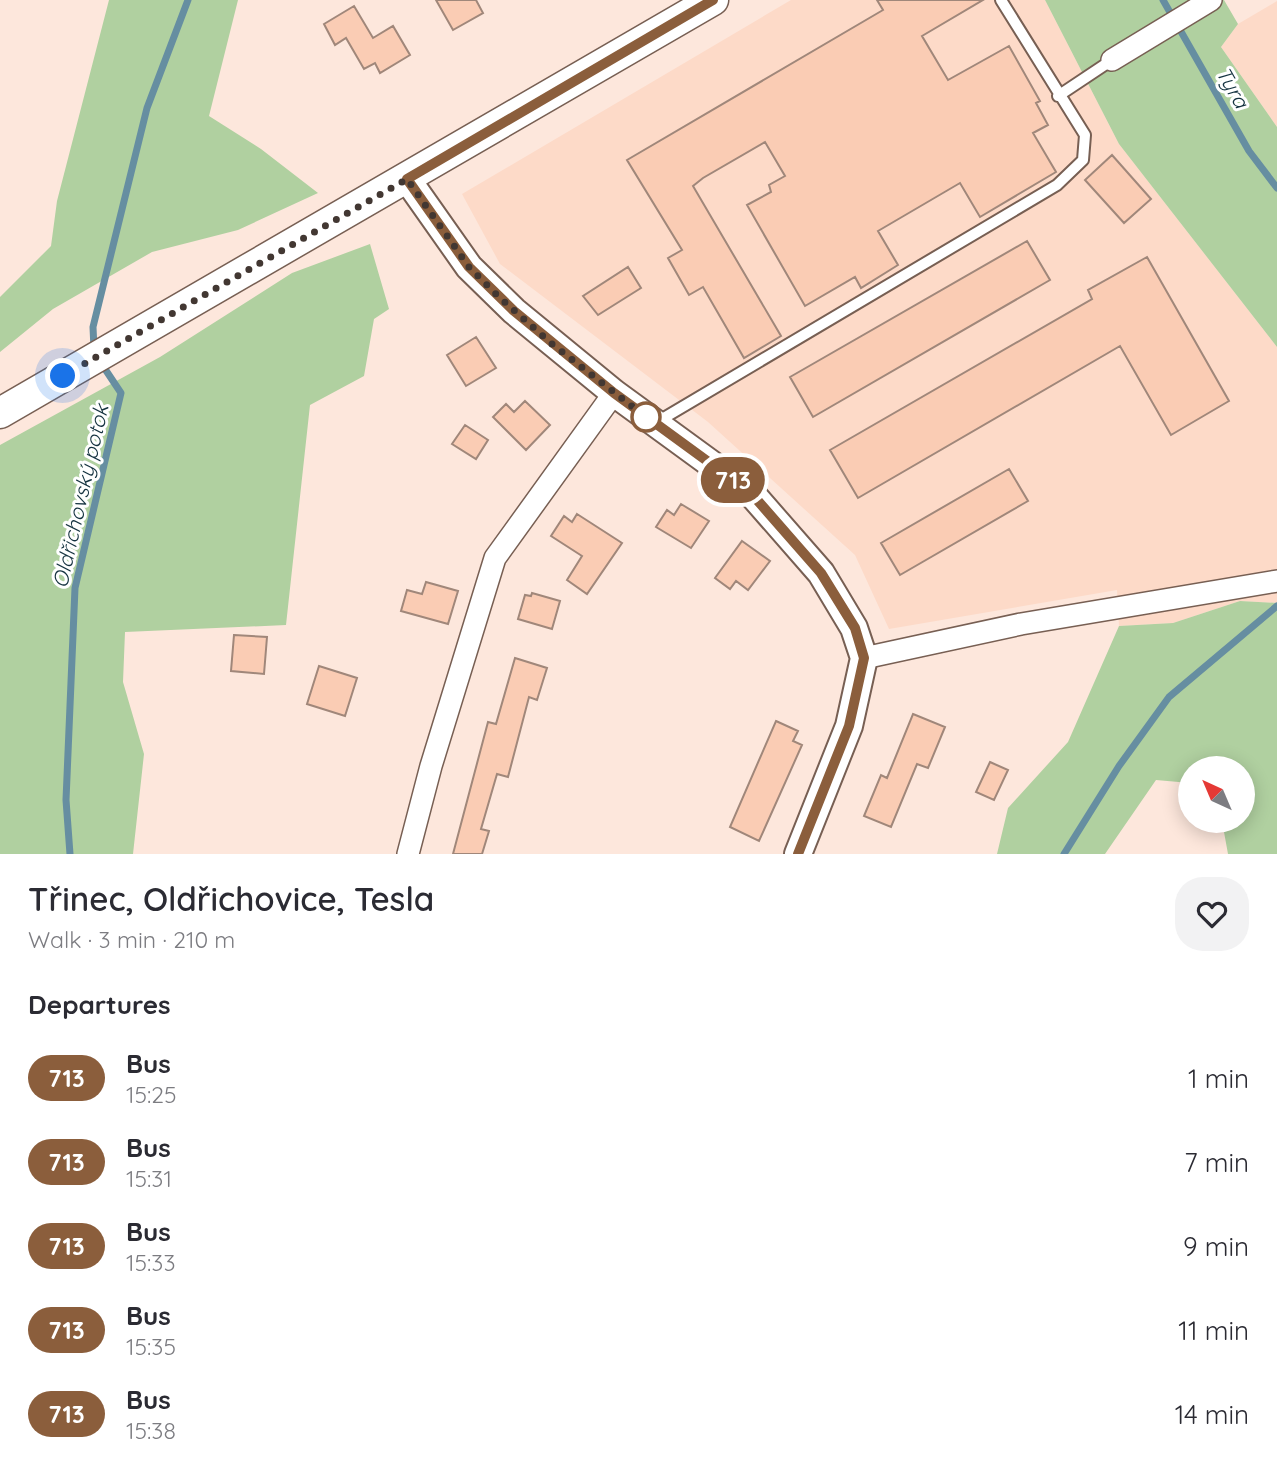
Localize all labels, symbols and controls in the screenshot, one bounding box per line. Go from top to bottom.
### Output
water label: Tyra [1211,62,1256,113]
your location [45,358,80,393]
water label: Oldřichovský potok [46,400,114,590]
unlabelled marker [631,402,661,432]
line badge: 713 [693,457,773,503]
text: 713 [715,465,751,495]
north arrow [1178,756,1255,833]
map controls [1178,756,1255,833]
button: heart [1175,877,1249,951]
text: Třinec, Oldřichovice, Tesla [28,878,434,919]
text: Walk · 3 min · 210 m [28,925,235,954]
text: Departures [28,988,171,1021]
text: Bus [126,1047,171,1080]
text: 1 min [1188,1062,1249,1095]
text: 713 [48,1063,85,1093]
text: 15:25 [126,1080,177,1109]
text: Bus [126,1131,171,1164]
text: 7 min [1184,1146,1249,1179]
text: 713 [48,1147,85,1177]
text: 15:31 [126,1164,172,1193]
text: Bus [126,1215,171,1248]
text: 9 min [1183,1230,1249,1263]
text: 713 [48,1231,85,1261]
text: 15:33 [126,1248,175,1277]
text: Bus [126,1299,171,1332]
text: 11 min [1178,1314,1249,1347]
text: 713 [48,1315,85,1345]
text: 15:35 [126,1332,176,1361]
text: Bus [126,1383,171,1416]
text: 14 min [1175,1398,1249,1431]
text: 713 [48,1399,85,1429]
text: 15:38 [126,1416,176,1445]

